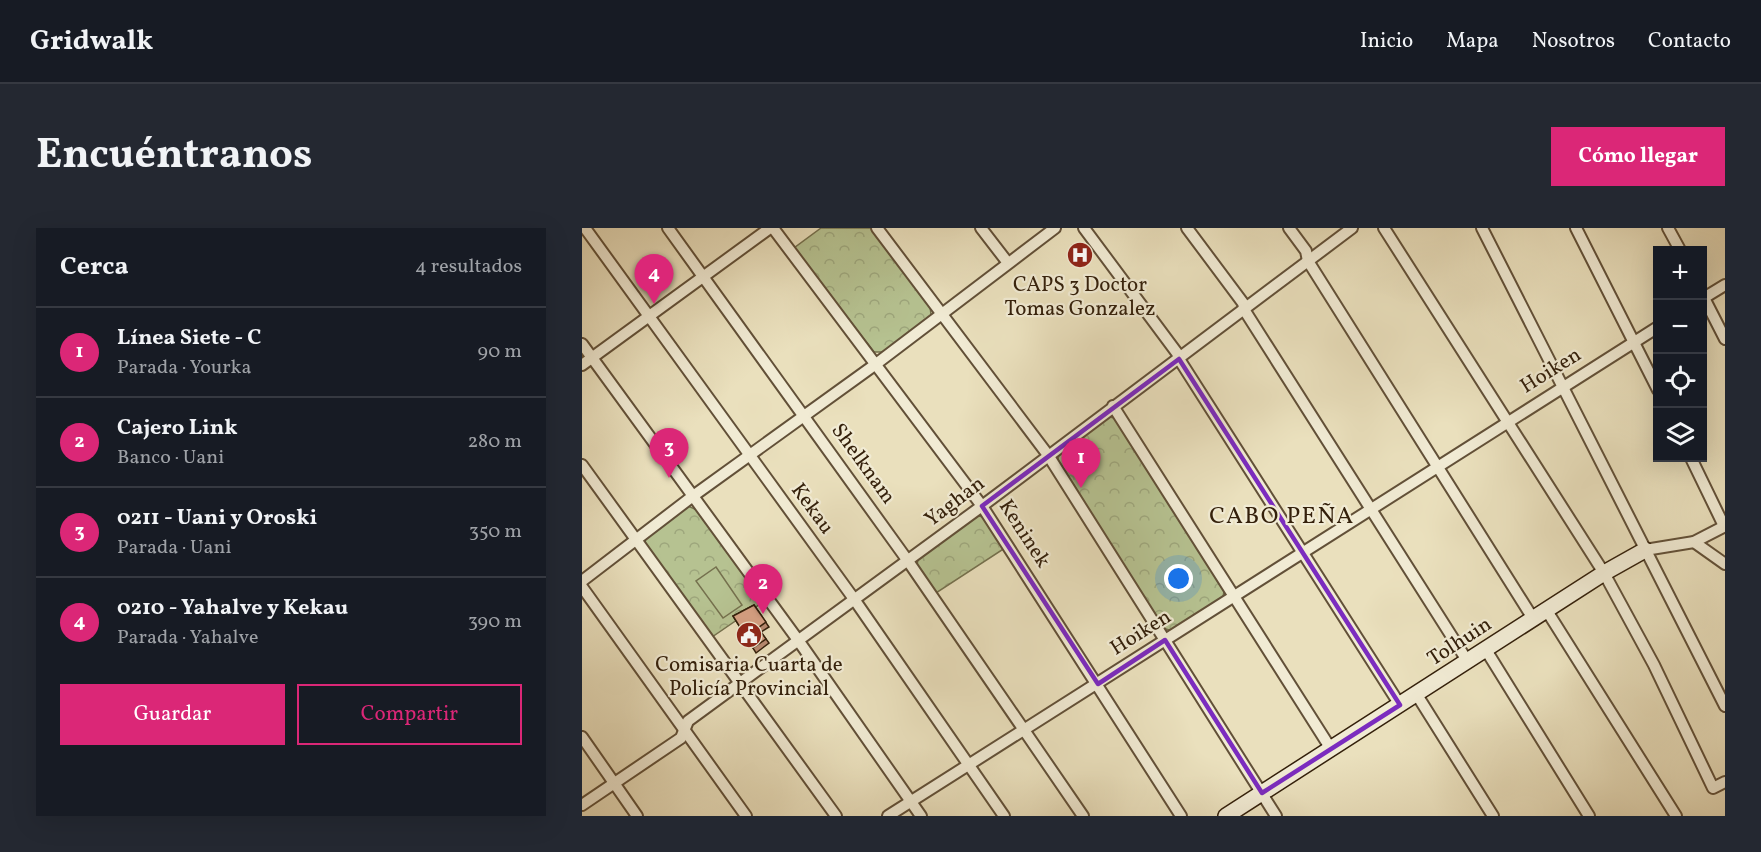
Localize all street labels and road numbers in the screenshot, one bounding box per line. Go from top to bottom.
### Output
street label: Hoiken [1515,341,1587,401]
street label: Shelknam [824,418,902,510]
street label: Yaghan [919,470,991,534]
street label: Kekau [783,477,841,541]
street label: Keninek [991,494,1057,574]
street label: Hoiken [1105,603,1177,663]
street label: Tolhuin [1422,610,1498,674]

